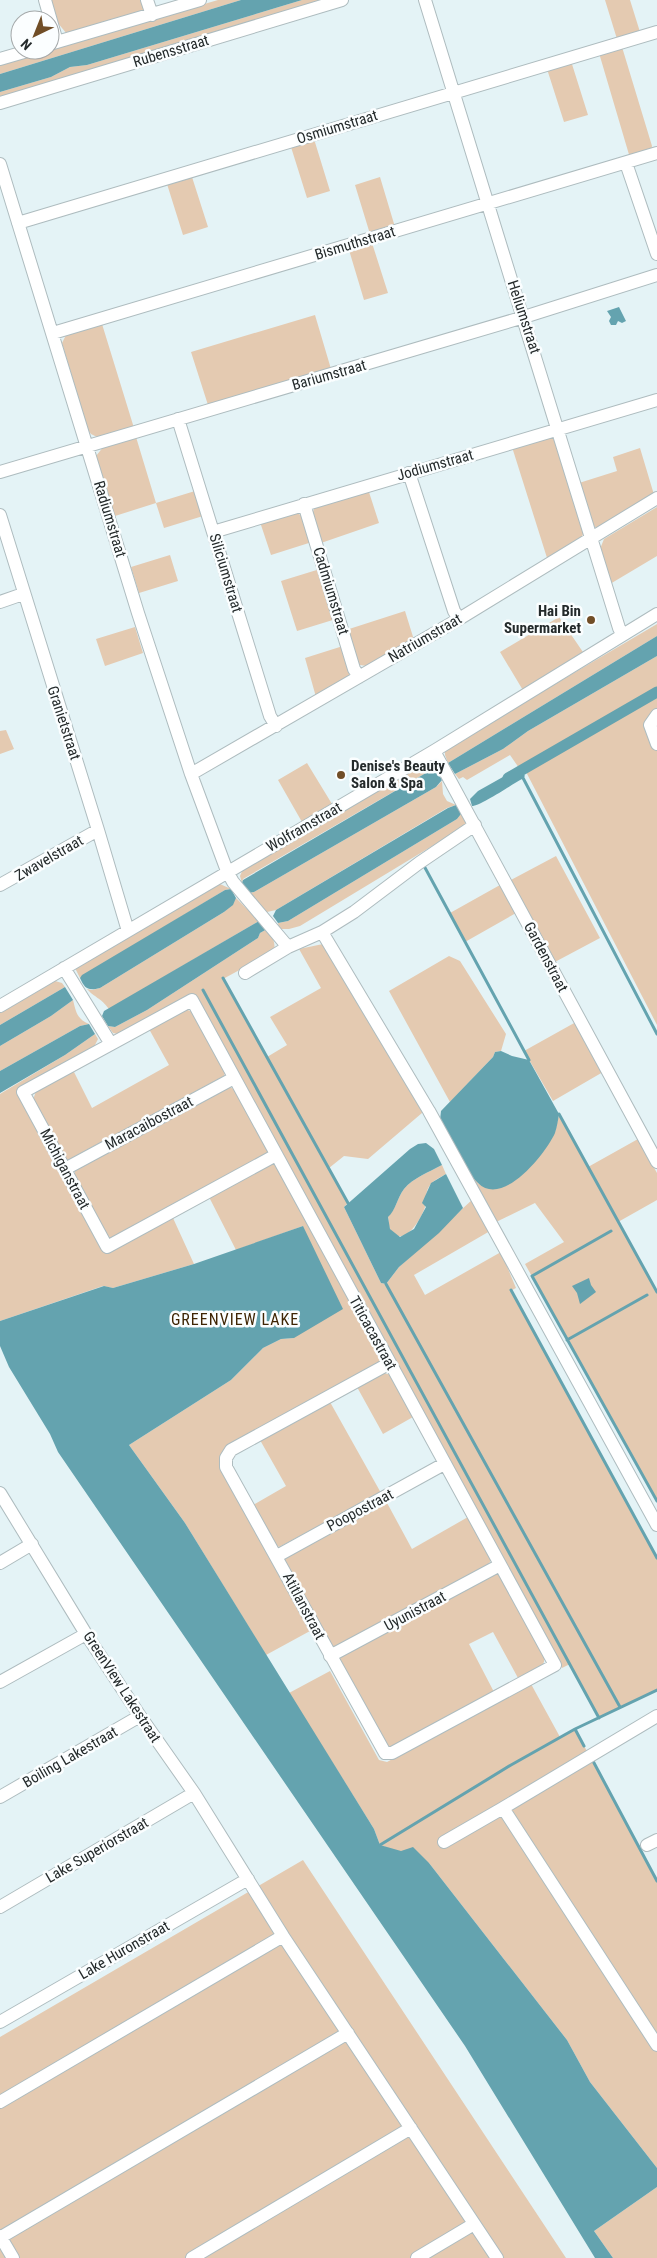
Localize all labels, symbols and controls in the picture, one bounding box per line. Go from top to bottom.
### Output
north arrow [10,10,60,60]
street label: Rubensstraat [131,31,211,71]
text: N [18,36,35,53]
street label: Osmiumstraat [294,106,380,148]
street label: Bismuthstraat [313,222,397,264]
street label: Heliumstraat [504,278,544,356]
street label: Bariumstraat [290,356,368,394]
street label: Jodiumstraat [395,446,475,484]
street label: Radiumstraat [90,479,130,559]
street label: Siliciumstraat [205,531,247,615]
street label: Cadmiumstraat [309,545,353,637]
place label: Hai Bin Supermarket [504,602,581,637]
street label: Natriumstraat [385,610,465,666]
marker: Hai Bin Supermarket [585,614,597,626]
street label: Granietstraat [44,684,84,762]
place label: Denise's Beauty Salon & Spa [351,757,445,792]
marker: Denise's Beauty Salon & Spa [335,769,347,781]
street label: Wolframstraat [263,798,345,856]
street label: Zwavelstraat [12,831,86,885]
street label: Gardenstraat [520,919,572,995]
street label: Maracaibostraat [102,1092,196,1154]
street label: Michiganstraat [36,1126,94,1212]
street label: Titicacastraat [345,1293,401,1373]
district label: GREENVIEW LAKE [171,1310,299,1329]
street label: Poopostraat [324,1485,396,1535]
street label: Atitlanstraat [279,1569,329,1643]
street label: Uyunistraat [381,1587,449,1635]
street label: GreenView Lakestraat [79,1628,165,1746]
street label: Boiling Lakestraat [19,1723,121,1791]
street label: Lake Superiorstraat [43,1813,151,1887]
street label: Lake Huronstraat [76,1917,172,1983]

